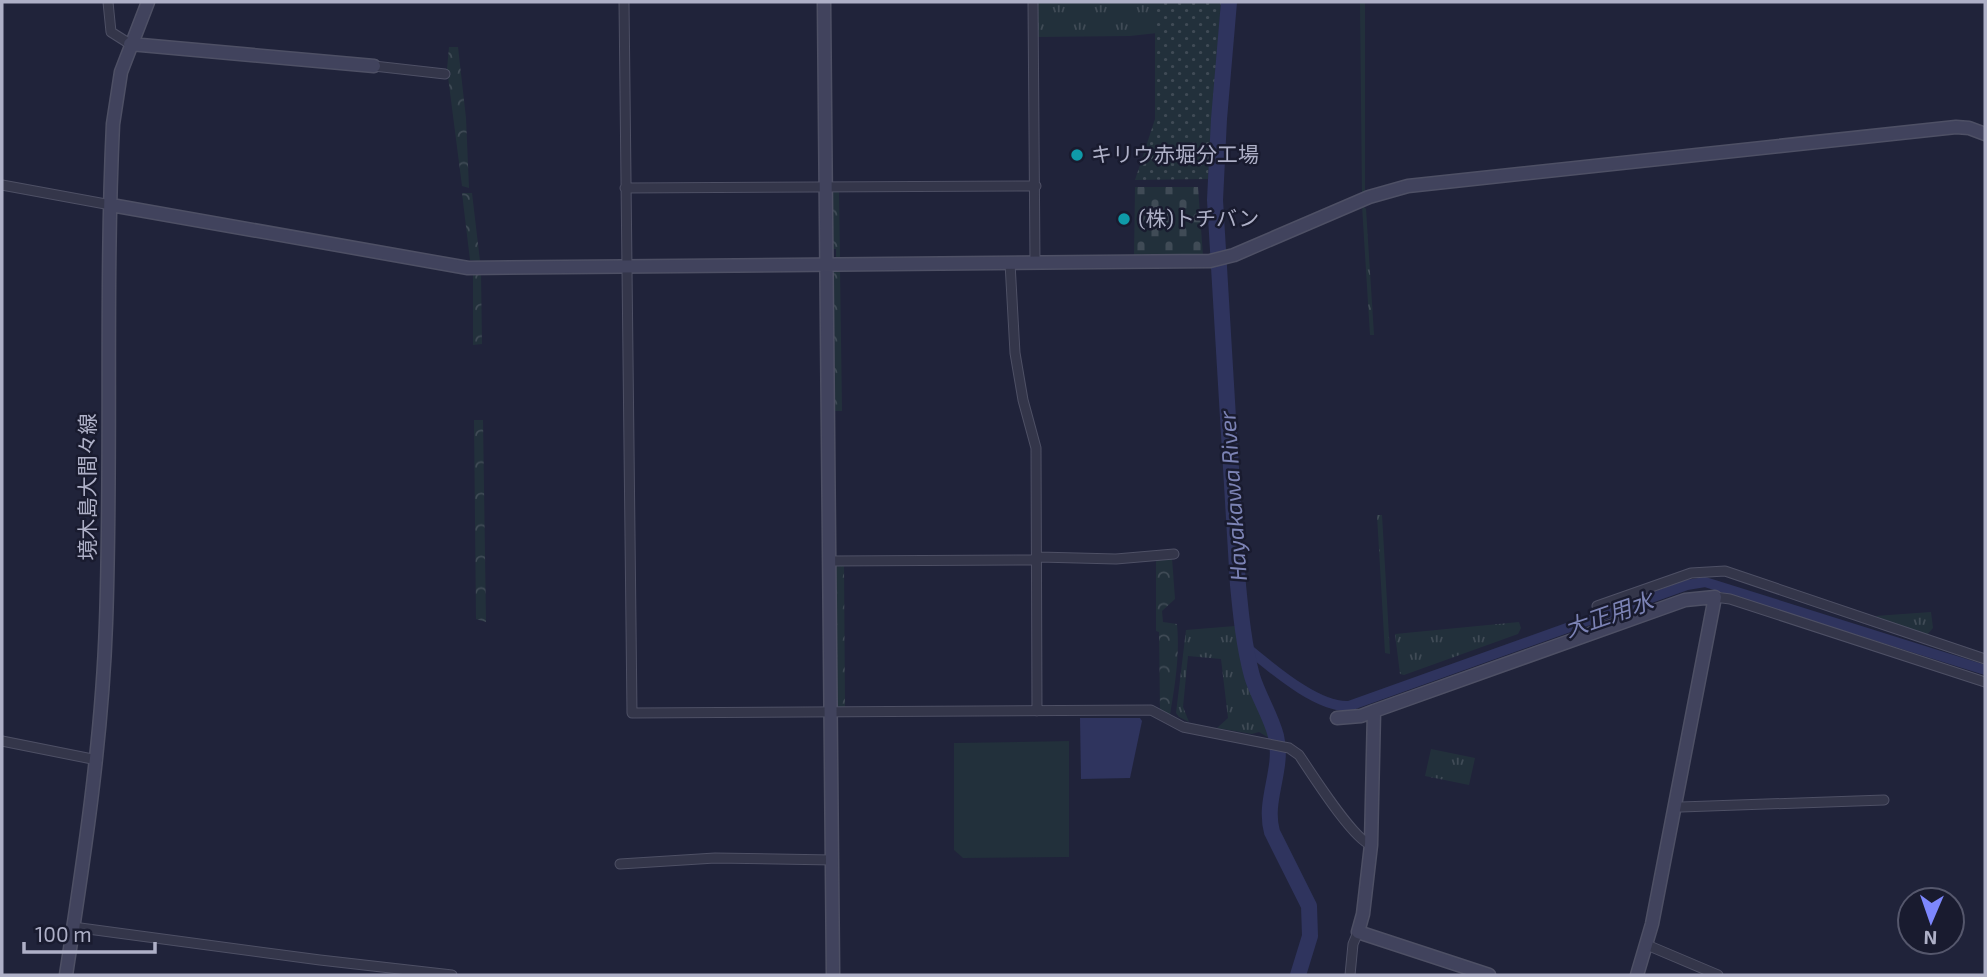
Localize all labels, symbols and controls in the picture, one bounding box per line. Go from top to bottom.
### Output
place label: キリウ赤堀分工場 [1091,141,1259,166]
marker: キリウ赤堀分工場 [1069,147,1085,163]
place label: (株)トチバン [1138,205,1259,230]
marker: (株)トチバン [1116,211,1132,227]
water label: Hayakawa River [1212,409,1252,582]
street label: 境木島大間々線 [74,414,99,561]
water label: 大正用水 [1561,585,1660,642]
north arrow [1896,886,1966,956]
scale bar [24,911,156,955]
text: 100 m [35,921,92,946]
text: N [1923,927,1938,950]

